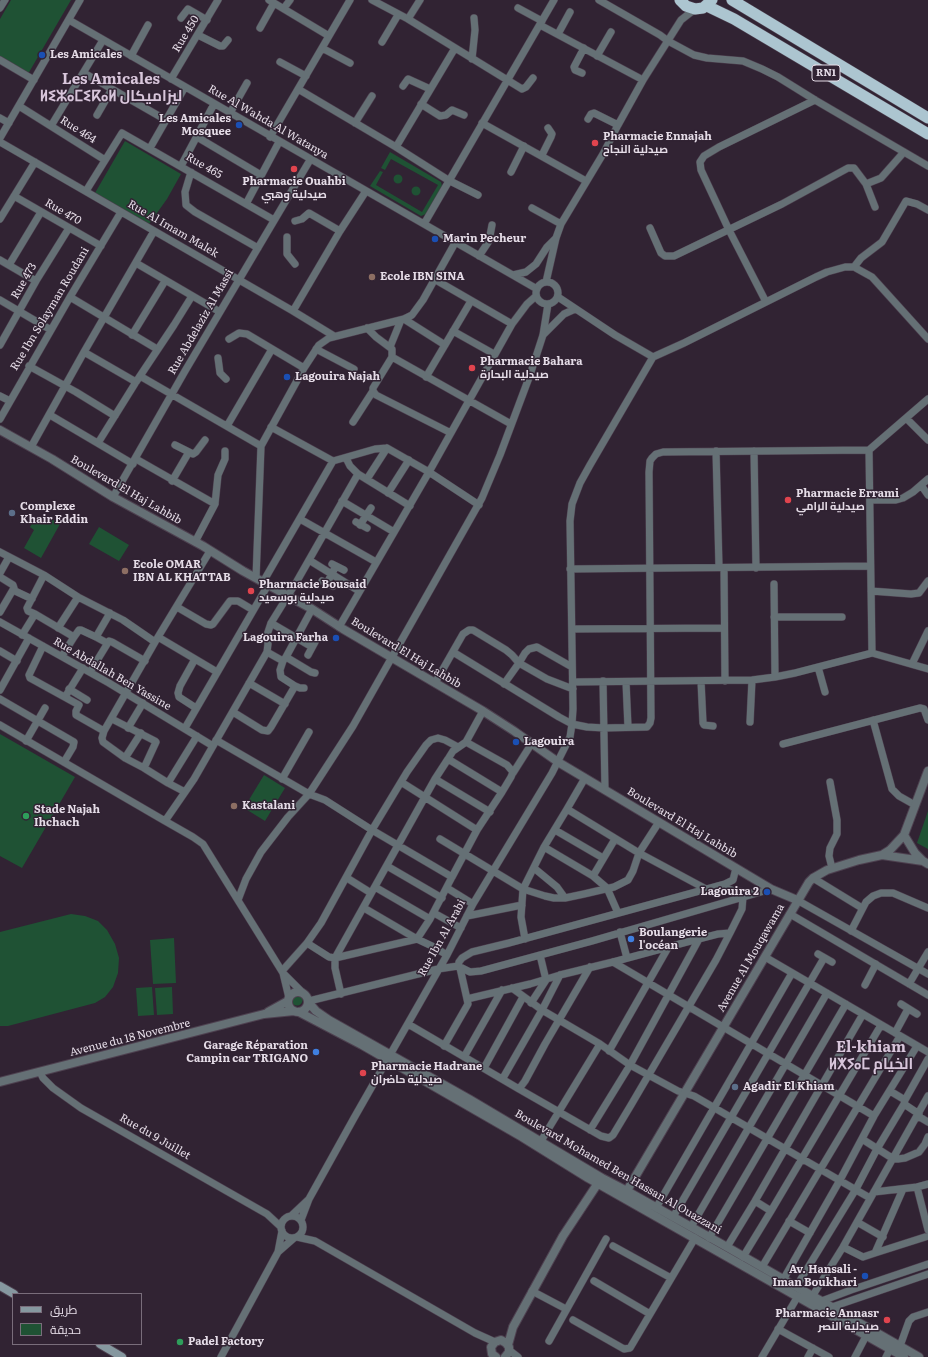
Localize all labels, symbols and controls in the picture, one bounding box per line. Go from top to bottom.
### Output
street label: Rue 450 [170,13,202,55]
place label: Les Amicales [50,48,122,62]
marker: Les Amicales [37,50,47,60]
road number: RN1 [812,65,840,81]
district label: Les Amicales ⵍⵉⵣⴰⵎⵉⴽⴰⵍ ليزاميكال [40,71,182,106]
street label: Rue Al Wahda Al Watanya [206,82,330,162]
place label: Les Amicales Mosquee [159,112,231,138]
street label: Rue 464 [57,114,99,146]
marker: Les Amicales Mosquee [234,120,244,130]
place label: Pharmacie Ennajah صيدلية النجاح [603,130,712,156]
marker: Pharmacie Ennajah صيدلية النجاح [590,138,600,148]
street label: Rue 465 [183,150,225,182]
marker: Pharmacie Ouahbi صيدلية وهبي [289,164,299,174]
place label: Pharmacie Ouahbi صيدلية وهبي [242,175,346,201]
street label: Rue 470 [42,196,84,228]
street label: Rue Al Imam Malek [125,198,221,260]
place label: Marin Pecheur [443,232,526,246]
marker: Marin Pecheur [430,234,440,244]
street label: Rue Ibn Solayman Roudani [8,245,92,373]
street label: Rue 473 [8,261,40,301]
street label: Rue Abdelaziz Al Massi [165,267,237,377]
place label: Ecole IBN SINA [380,270,464,284]
marker: Ecole IBN SINA [367,272,377,282]
place label: Pharmacie Bahara صيدلية البحارة [480,355,583,381]
marker: Pharmacie Bahara صيدلية البحارة [467,363,477,373]
place label: Lagouira Najah [295,370,380,384]
marker: Lagouira Najah [282,372,292,382]
street label: Boulevard El Haj Lahbib [68,453,184,527]
place label: Pharmacie Errami صيدلية الرامي [796,487,899,513]
marker: Pharmacie Errami صيدلية الرامي [783,495,793,505]
place label: Complexe Khair Eddin [20,500,88,526]
marker: Complexe Khair Eddin [7,508,17,518]
place label: Ecole OMAR IBN AL KHATTAB [133,558,231,584]
marker: Ecole OMAR IBN AL KHATTAB [120,566,130,576]
place label: Pharmacie Bousaid صيدلية بوسعيد [259,578,366,604]
marker: Pharmacie Bousaid صيدلية بوسعيد [246,586,256,596]
street label: Boulevard El Haj Lahbib [349,615,463,691]
place label: Lagouira Farha [243,631,328,645]
marker: Lagouira Farha [331,633,341,643]
street label: Rue Abdallah Ben Yassine [51,635,173,713]
place label: Lagouira [524,735,574,749]
marker: Lagouira [511,737,521,747]
street label: Boulevard El Haj Lahbib [625,785,739,861]
place label: Kastalani [242,799,295,813]
marker: Kastalani [229,801,239,811]
place label: Stade Najah Ihchach [34,803,100,829]
marker: Stade Najah Ihchach [21,811,31,821]
place label: Lagouira 2 [701,885,759,899]
marker: Lagouira 2 [762,887,772,897]
street label: Rue Ibn Al Arabi [415,897,469,979]
street label: Avenue Al Mouqawama [715,902,787,1014]
place label: Boulangerie l'océan [639,926,707,952]
marker: Boulangerie l'océan [626,934,636,944]
street label: Avenue du 18 Novembre [68,1017,192,1059]
place label: Garage Réparation Campin car TRIGANO [186,1039,308,1065]
district label: El-khiam ⵍⵅⵢⴰⵎ الخيام [829,1039,913,1074]
marker: Garage Réparation Campin car TRIGANO [311,1047,321,1057]
place label: Pharmacie Hadrane صيدلية حاضران [371,1060,482,1086]
marker: Pharmacie Hadrane صيدلية حاضران [358,1068,368,1078]
place label: Agadir El Khiam [743,1080,835,1094]
marker: Agadir El Khiam [730,1082,740,1092]
street label: Boulevard Mohamed Ben Hassan Al Ouazzani [512,1107,724,1237]
street label: Rue du 9 Juillet [117,1111,193,1163]
place label: Av. Hansali - Iman Boukhari [772,1263,857,1289]
marker: Av. Hansali - Iman Boukhari [860,1271,870,1281]
legend [12,1293,142,1345]
text: طريق [50,1300,77,1318]
place label: Pharmacie Annasr صيدلية النصر [775,1307,879,1333]
marker: Pharmacie Annasr صيدلية النصر [882,1315,892,1325]
text: حديقة [50,1320,81,1338]
place label: Padel Factory [188,1335,264,1349]
marker: Padel Factory [175,1337,185,1347]

